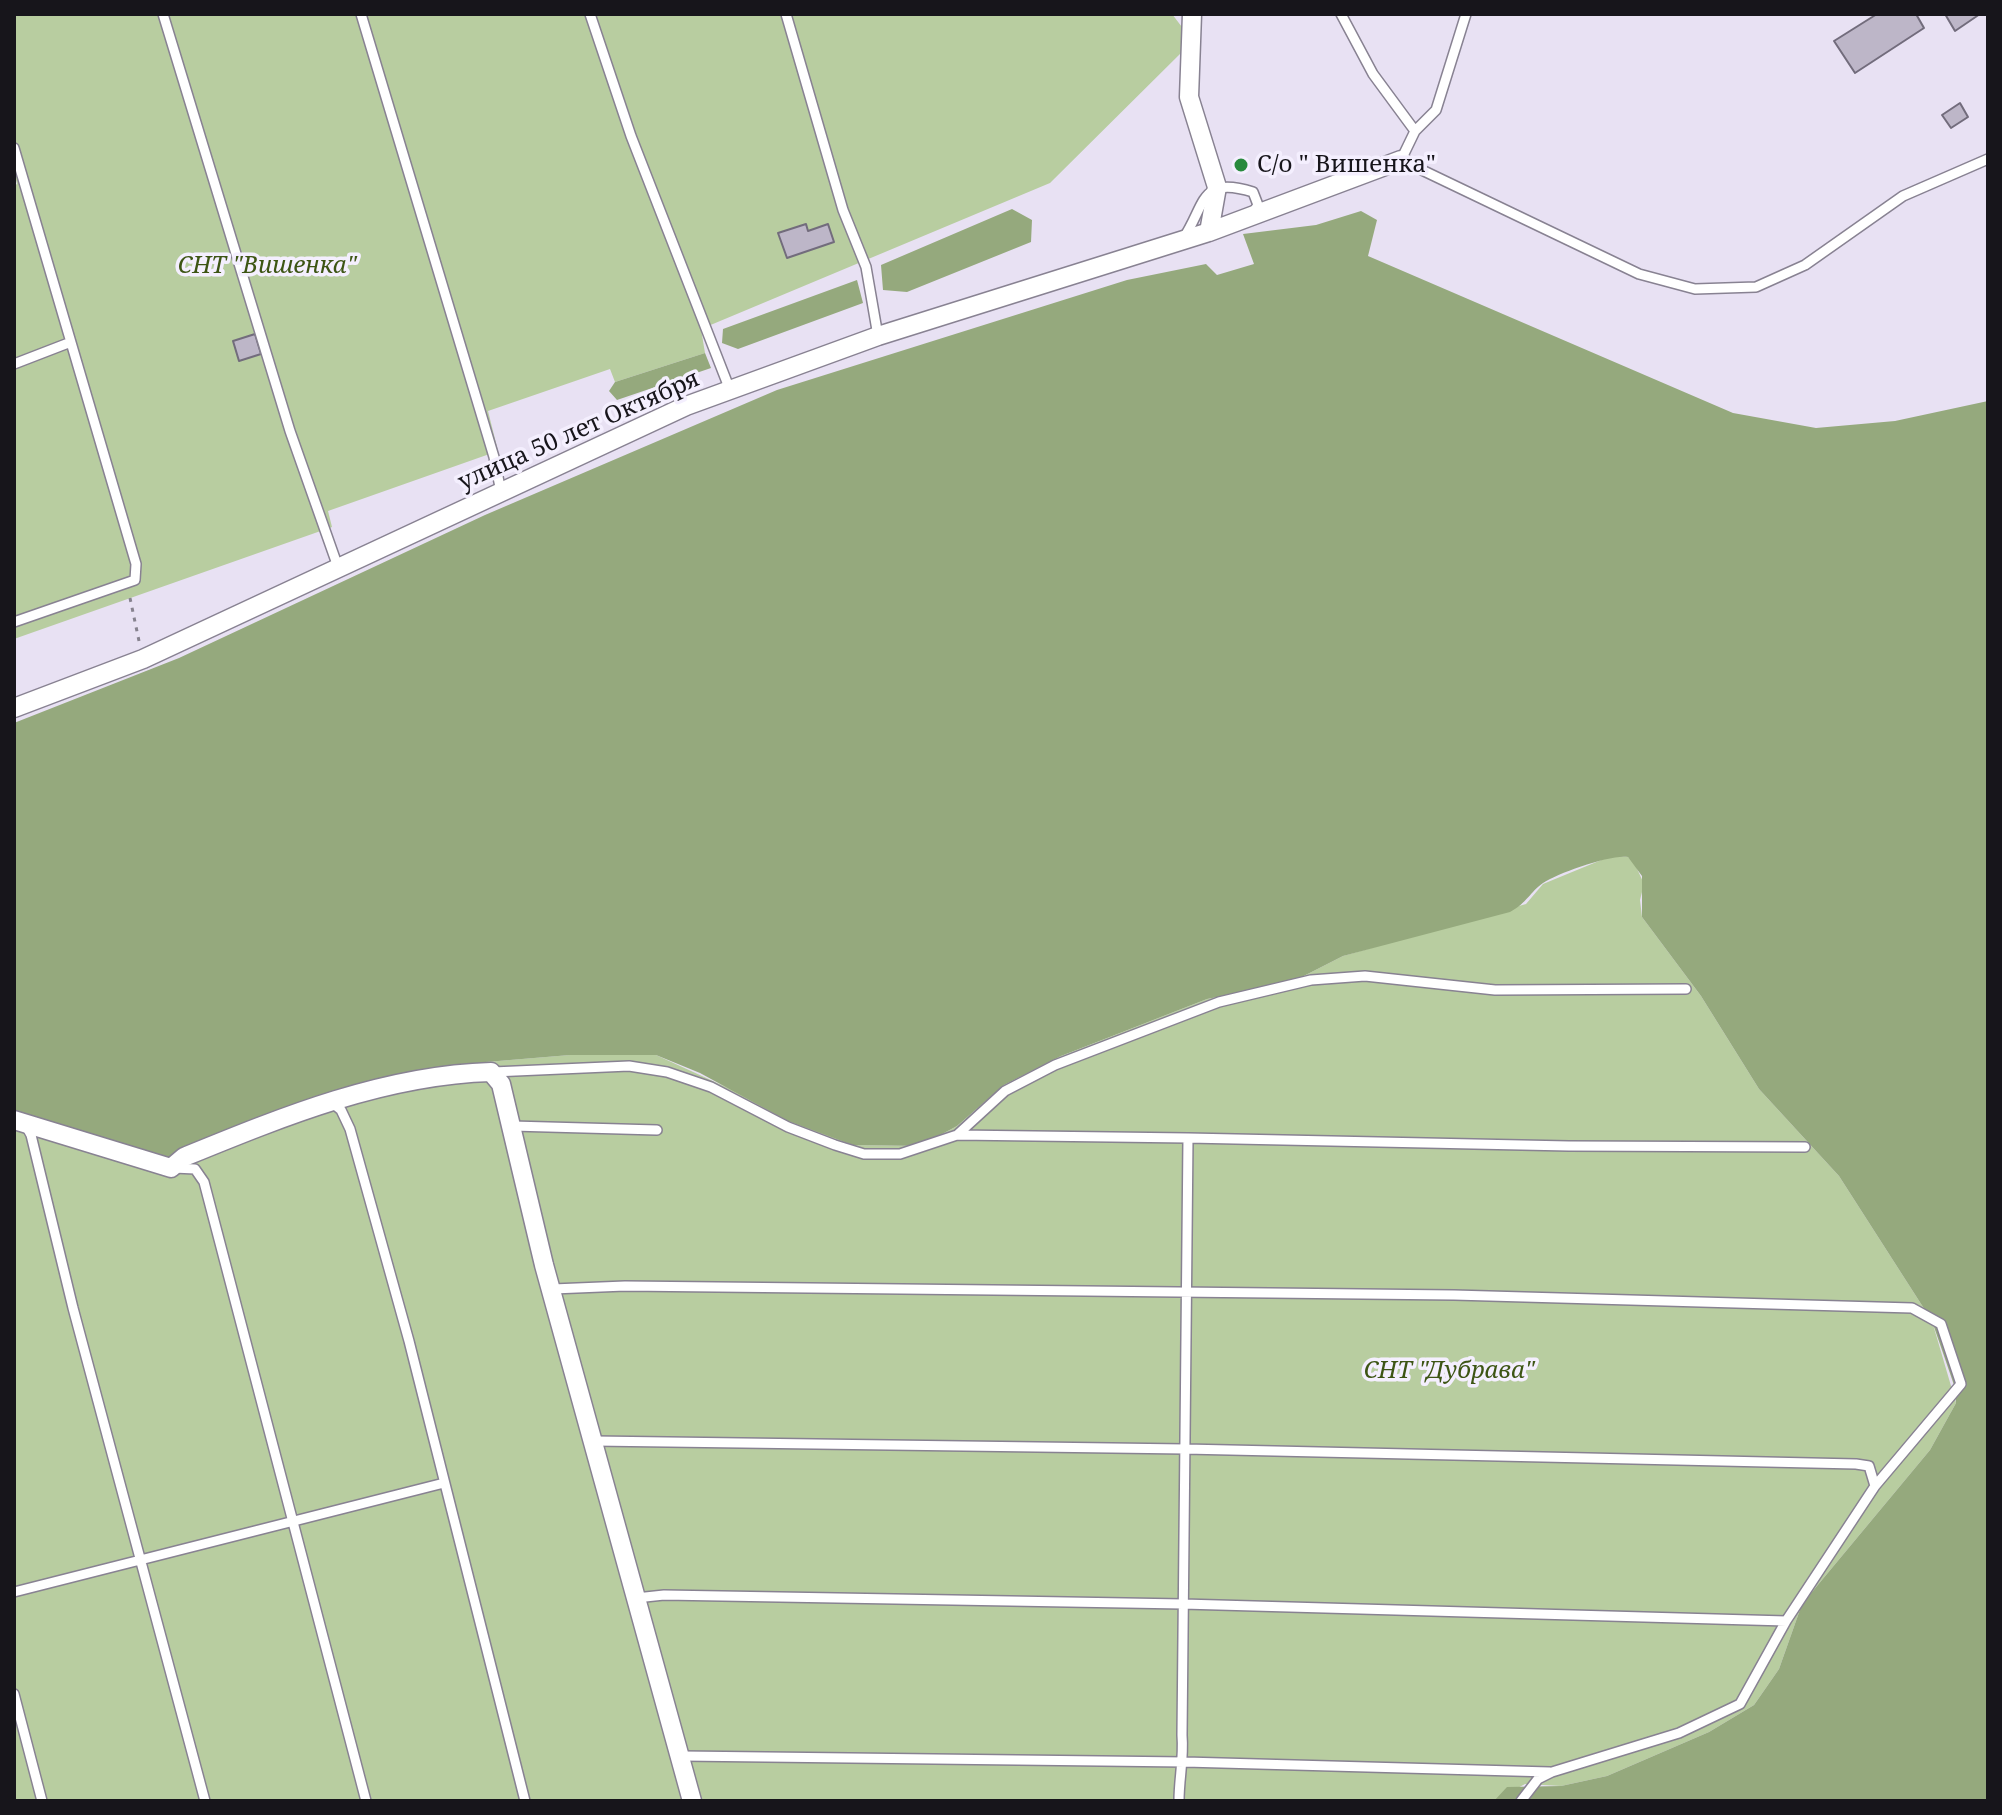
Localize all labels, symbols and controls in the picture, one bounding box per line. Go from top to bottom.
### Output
place label: С/о " Вишенка" [1257,151,1436,179]
marker: С/о " Вишенка" [1232,156,1250,174]
park label: СНТ "Вишенка" [177,252,357,280]
street label: улица 50 лет Октября [454,365,704,497]
park label: СНТ "Дубрава" [1363,1357,1535,1385]

